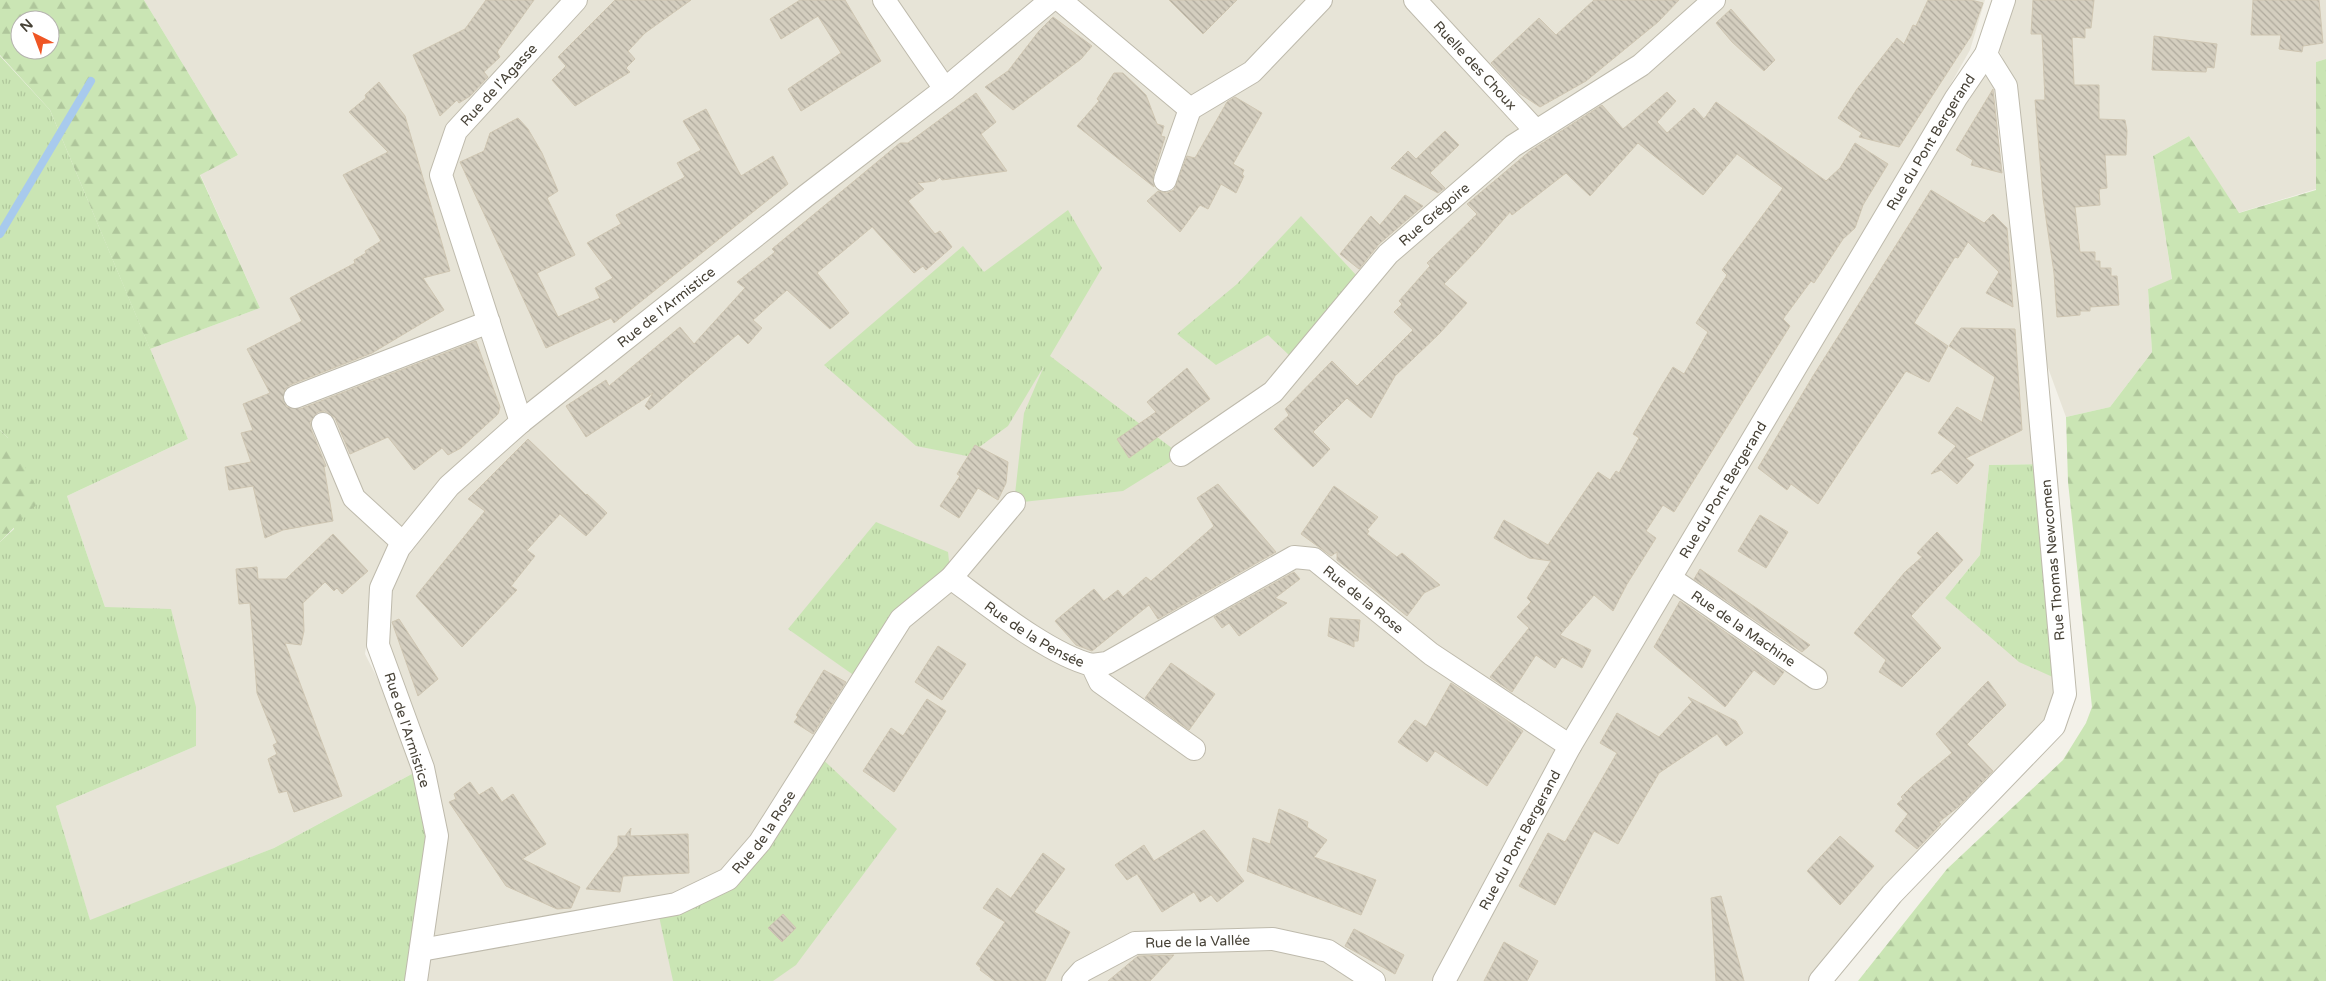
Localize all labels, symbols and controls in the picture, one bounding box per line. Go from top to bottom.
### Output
north arrow [10,10,60,60]
text: N [17,16,37,36]
street label: Ruelle des Choux [1430,17,1521,113]
street label: Rue de l'Agasse [457,40,540,129]
street label: Rue du Pont Bergerand [1883,71,1978,213]
street label: Rue Grégoire [1395,179,1473,249]
street label: Rue de l'Armistice [614,263,718,351]
street label: Rue du Pont Bergerand [1675,418,1770,561]
street label: Rue Thomas Newcomen [2037,479,2069,641]
street label: Rue de la Rose [1320,562,1407,637]
street label: Rue de la Machine [1688,587,1799,670]
street label: Rue de la Pensée [981,597,1087,671]
street label: Rue de l'Armistice [380,670,434,790]
street label: Rue du Pont Bergerand [1475,767,1564,913]
street label: Rue de la Rose [728,787,799,877]
street label: Rue de la Vallée [1145,931,1250,951]

